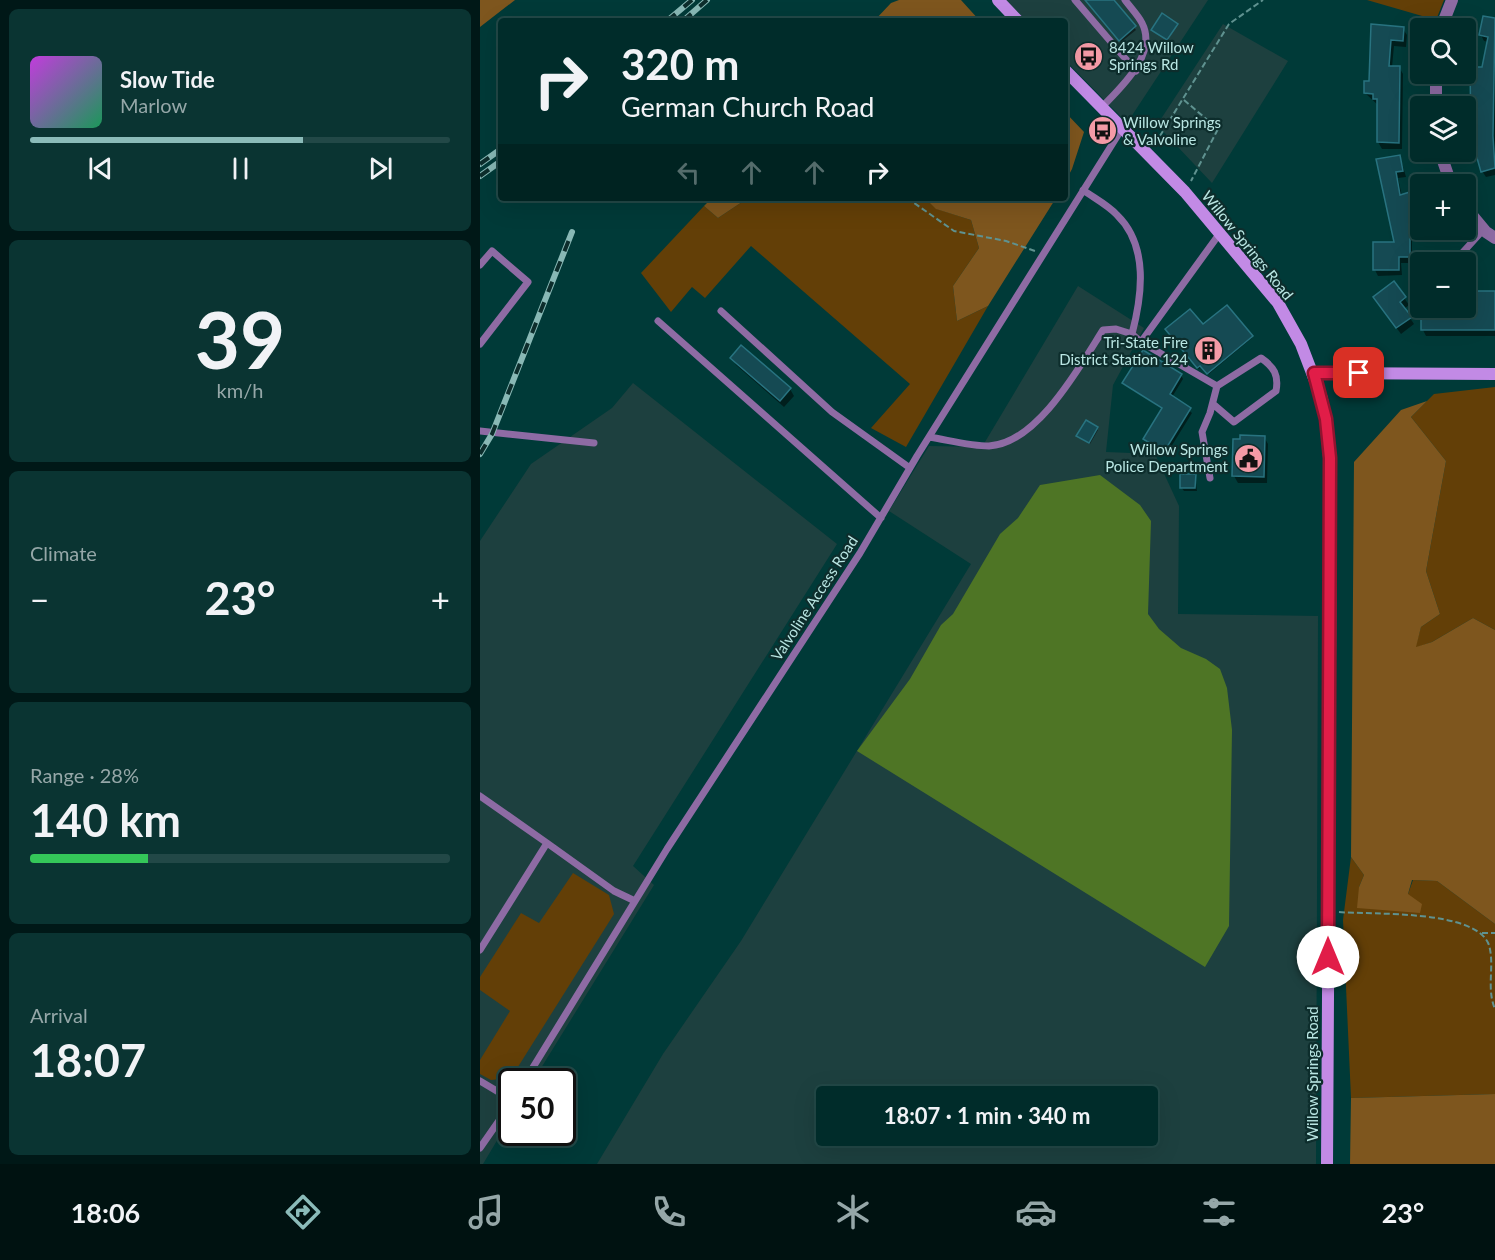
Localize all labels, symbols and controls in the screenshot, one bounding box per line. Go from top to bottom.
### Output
map controls [1410,18,1476,318]
button: search [1410,18,1476,84]
place label: 8424 Willow Springs Rd [1109,38,1194,73]
text: 320 m [621,39,739,89]
bus stop icon: 8424 Willow Springs Rd [1072,40,1104,72]
icon: right [522,42,600,120]
text: Slow Tide [120,66,215,93]
text: German Church Road [621,90,874,123]
text: Marlow [120,93,187,117]
button: layers [1410,96,1476,162]
place label: Willow Springs & Valvoline [1123,113,1221,148]
bus stop icon: Willow Springs & Valvoline [1086,115,1118,147]
icon: previous [84,152,117,185]
icon: pause [224,152,257,185]
icon: next [364,152,397,185]
icon: left [672,156,705,189]
icon: ahead [735,156,768,189]
icon: ahead [798,156,831,189]
icon: right [861,156,894,189]
button: + [1410,174,1476,240]
street label: Willow Springs Road [1198,187,1298,303]
button: − [1410,252,1476,318]
text: 39 [195,292,285,386]
place label: Tri-State Fire District Station 124 [1059,333,1188,368]
building icon: Tri-State Fire District Station 124 [1193,335,1225,367]
pin [1333,347,1384,398]
icon: arrive [1342,356,1375,389]
text: km/h [217,378,263,402]
place label: Willow Springs Police Department [1105,440,1229,475]
public building icon: Willow Springs Police Department [1233,442,1265,474]
street label: Valvoline Access Road [767,532,861,664]
text: Climate [30,541,97,565]
text: 23° [205,571,275,625]
text: − [30,579,49,619]
text: + [431,579,450,619]
text: Range · 28% [30,763,139,787]
text: 140 km [30,793,181,847]
position arrow [1296,925,1360,989]
text: Arrival [30,1003,88,1027]
street label: Willow Springs Road [1303,1006,1321,1142]
text: 18:07 [30,1033,146,1087]
speed limit sign: 50 [498,1068,576,1146]
text: 18:07 · 1 min · 340 m [884,1102,1090,1129]
icon: directions [282,1191,324,1233]
icon: music [465,1191,507,1233]
icon: phone [648,1191,690,1233]
icon: climate [832,1191,874,1233]
icon: car [1015,1191,1057,1233]
icon: filters [1198,1191,1240,1233]
text: 18:06 [71,1196,140,1229]
text: 23° [1382,1196,1424,1229]

